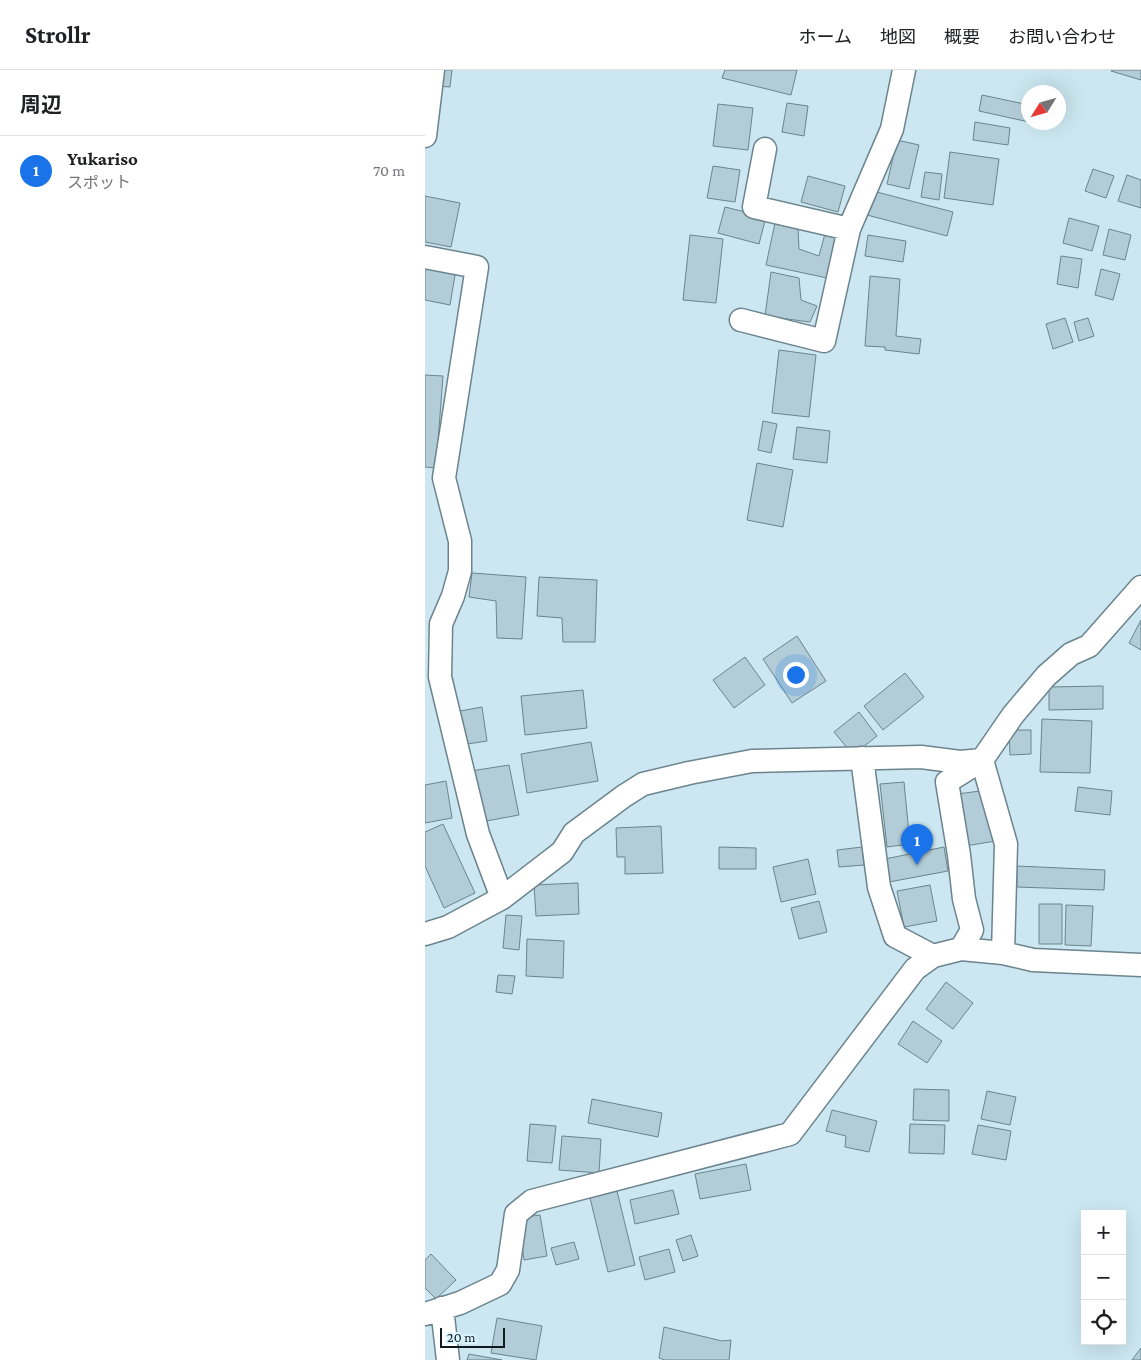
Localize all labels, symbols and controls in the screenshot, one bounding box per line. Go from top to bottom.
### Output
text: Strollr [25,21,91,48]
text: ホーム [799,27,852,47]
text: 地図 [880,27,916,47]
text: 概要 [944,27,980,47]
text: お問い合わせ [1008,27,1116,47]
north arrow [1021,85,1066,130]
text: 周辺 [20,93,62,117]
text: Yukariso [67,148,138,169]
text: 1 [33,162,39,179]
text: 70 m [373,162,405,179]
text: スポット [67,174,131,191]
your location [783,662,809,688]
pin: 1 [901,824,933,865]
map controls [1081,1210,1126,1345]
button: + [1081,1210,1126,1255]
button: − [1081,1255,1126,1300]
button: locate [1081,1300,1126,1345]
scale bar [440,1325,505,1348]
text: 20 m [447,1329,475,1345]

